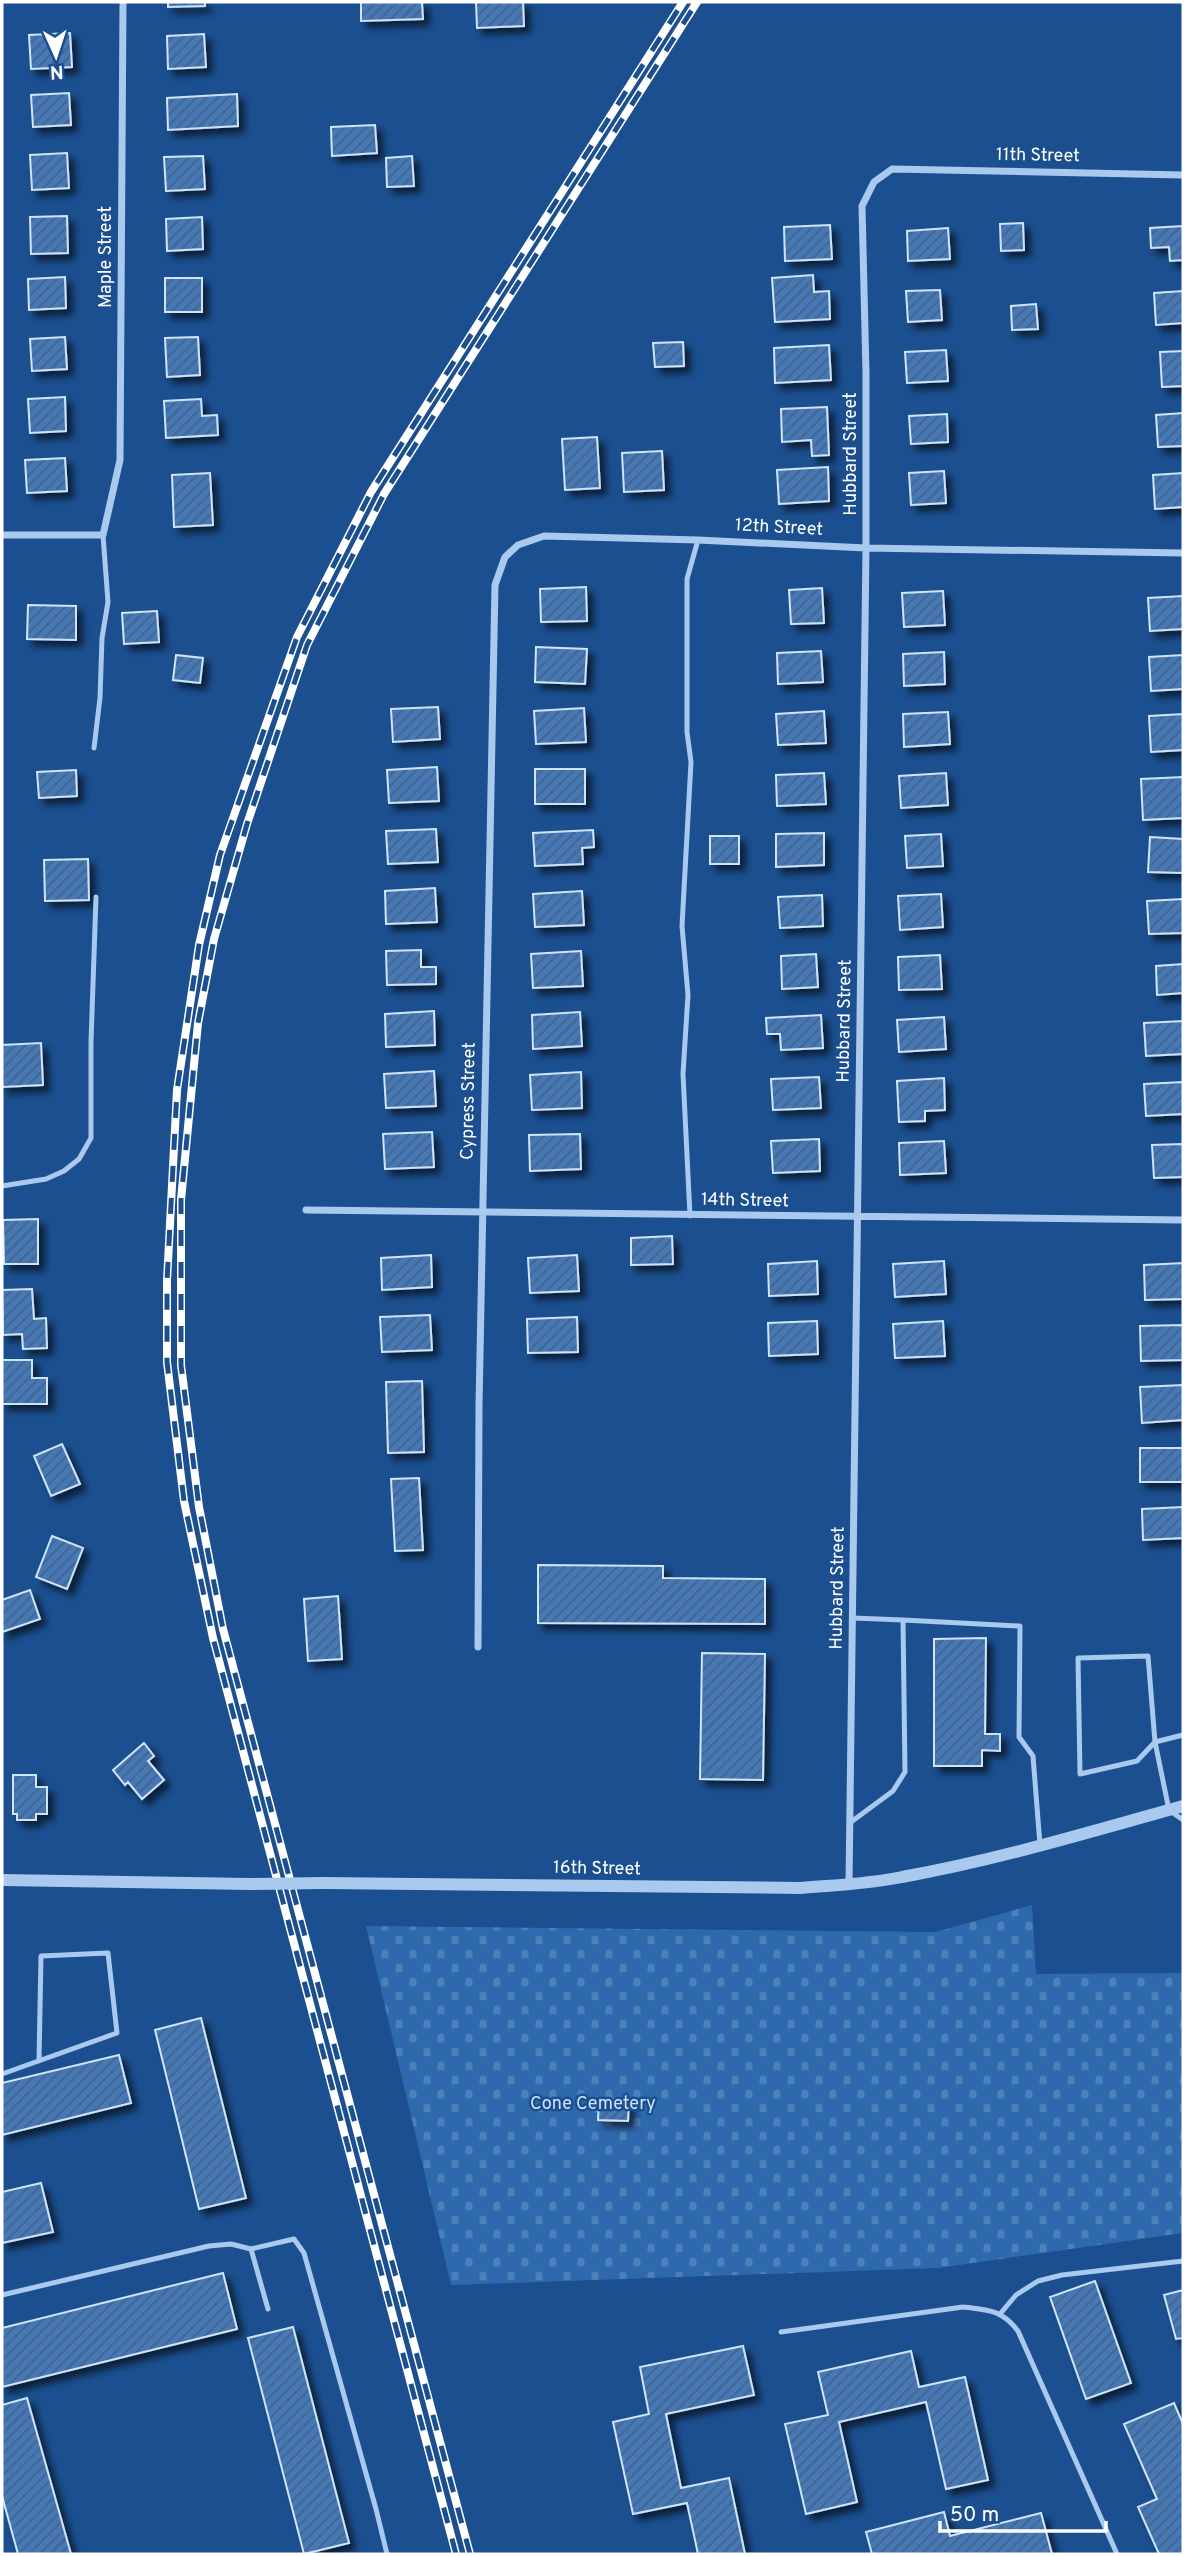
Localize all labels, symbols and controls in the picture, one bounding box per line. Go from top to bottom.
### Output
north arrow [21,21,91,91]
text: N [49,59,64,83]
street label: 11th Street [996,144,1080,168]
street label: Maple Street [95,206,118,308]
street label: Hubbard Street [840,392,863,516]
street label: 12th Street [734,514,824,542]
street label: Hubbard Street [832,959,858,1083]
street label: Cypress Street [456,1042,482,1160]
street label: 14th Street [701,1189,789,1213]
street label: Hubbard Street [825,1526,851,1650]
street label: 16th Street [553,1857,641,1881]
park label: Cone Cemetery [530,2093,656,2116]
scale bar [940,2490,1106,2534]
text: 50 m [950,2502,999,2529]

